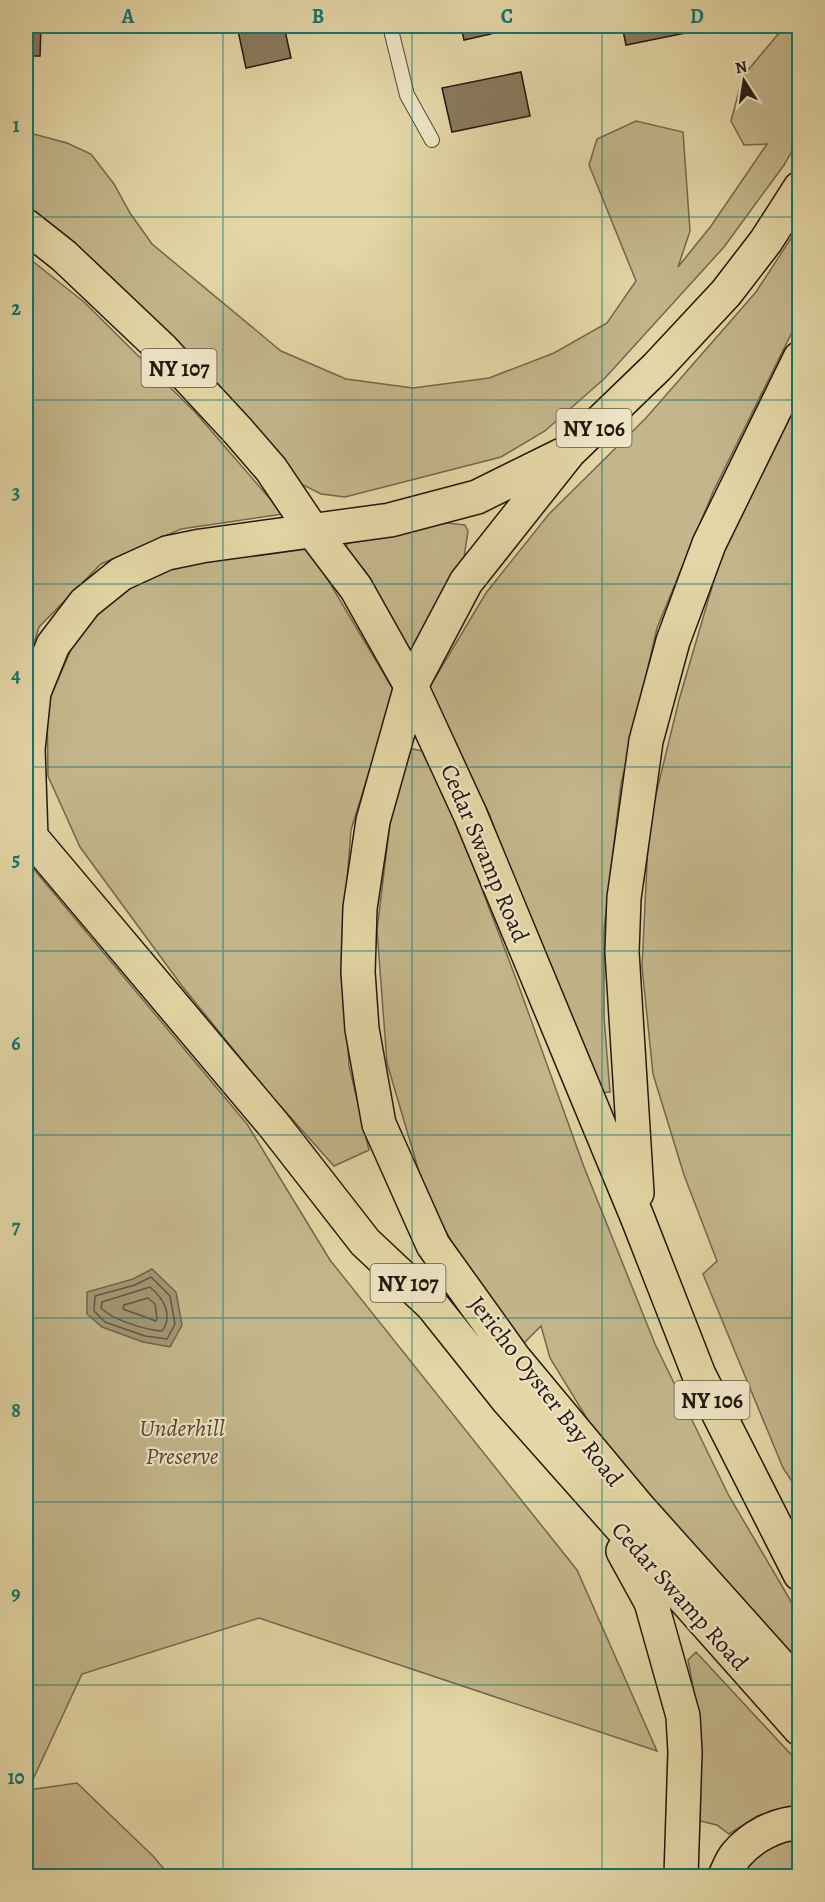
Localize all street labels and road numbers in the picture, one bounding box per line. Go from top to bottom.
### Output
road number: NY 107 [142,349,216,387]
road number: NY 106 [556,409,632,447]
street label: Cedar Swamp Road [433,759,537,947]
road number: NY 107 [370,1264,446,1302]
street label: Jericho Oyster Bay Road [461,1289,631,1493]
road number: NY 106 [674,1381,750,1419]
street label: Cedar Swamp Road [604,1514,756,1678]

